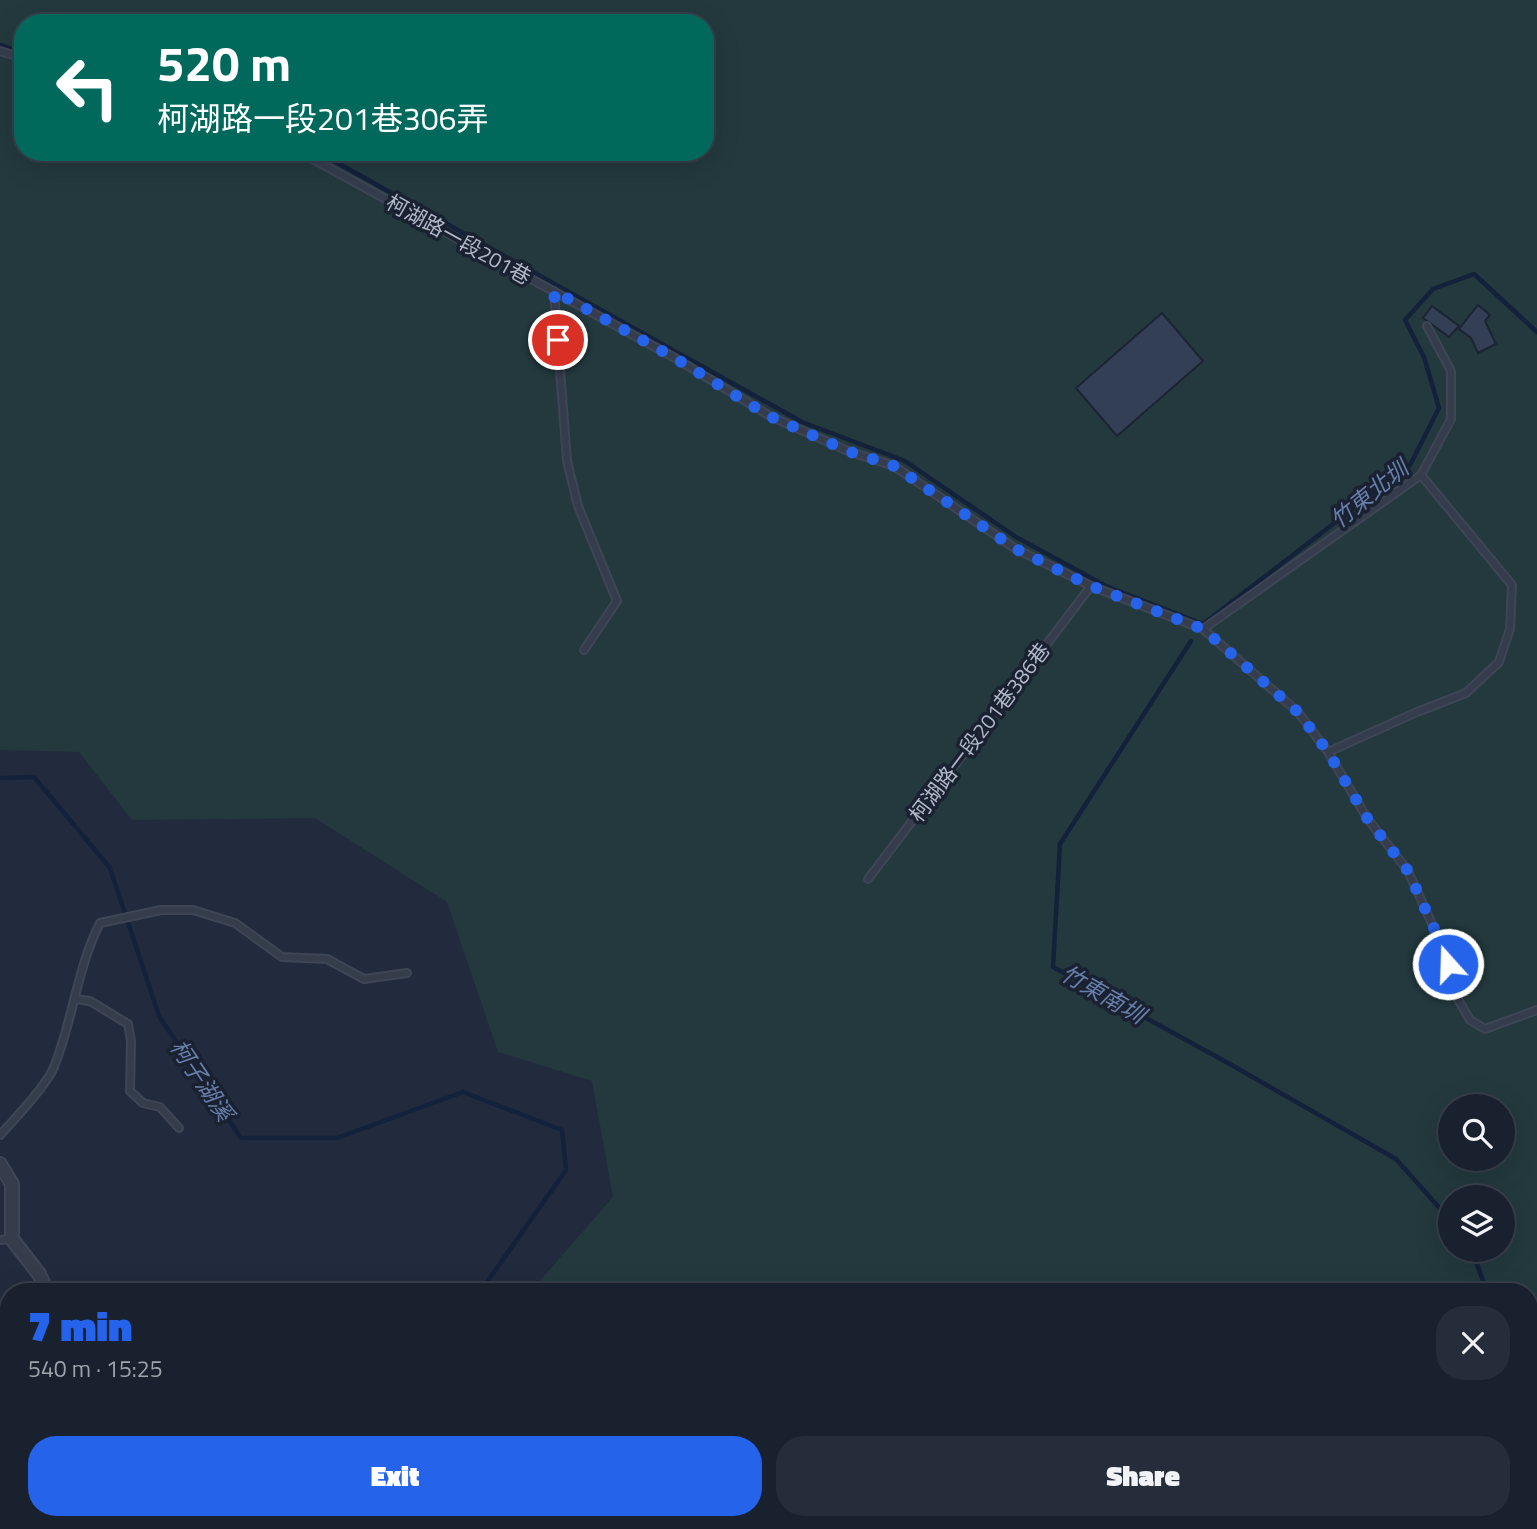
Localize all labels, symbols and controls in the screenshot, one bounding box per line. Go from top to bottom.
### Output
text: 520 m [157,25,291,100]
icon: left [42,42,133,133]
text: 柯湖路一段201巷306弄 [157,94,489,142]
street label: 柯湖路一段201巷 [381,186,537,292]
pin [528,310,588,370]
icon: arrive [539,321,577,359]
water label: 竹東北圳 [1322,450,1418,537]
street label: 柯湖路一段201巷386巷 [901,635,1057,829]
position arrow [1411,927,1485,1001]
water label: 竹東南圳 [1054,956,1154,1034]
water label: 柯子湖溪 [162,1032,244,1130]
map controls [1438,1094,1515,1262]
button: search [1438,1094,1515,1171]
button: layers [1438,1185,1515,1262]
text: 7 min [28,1293,132,1357]
button: close [1436,1306,1510,1380]
text: 540 m · 15:25 [28,1351,163,1386]
button: Exit [28,1436,762,1516]
button: Share [776,1436,1510,1516]

